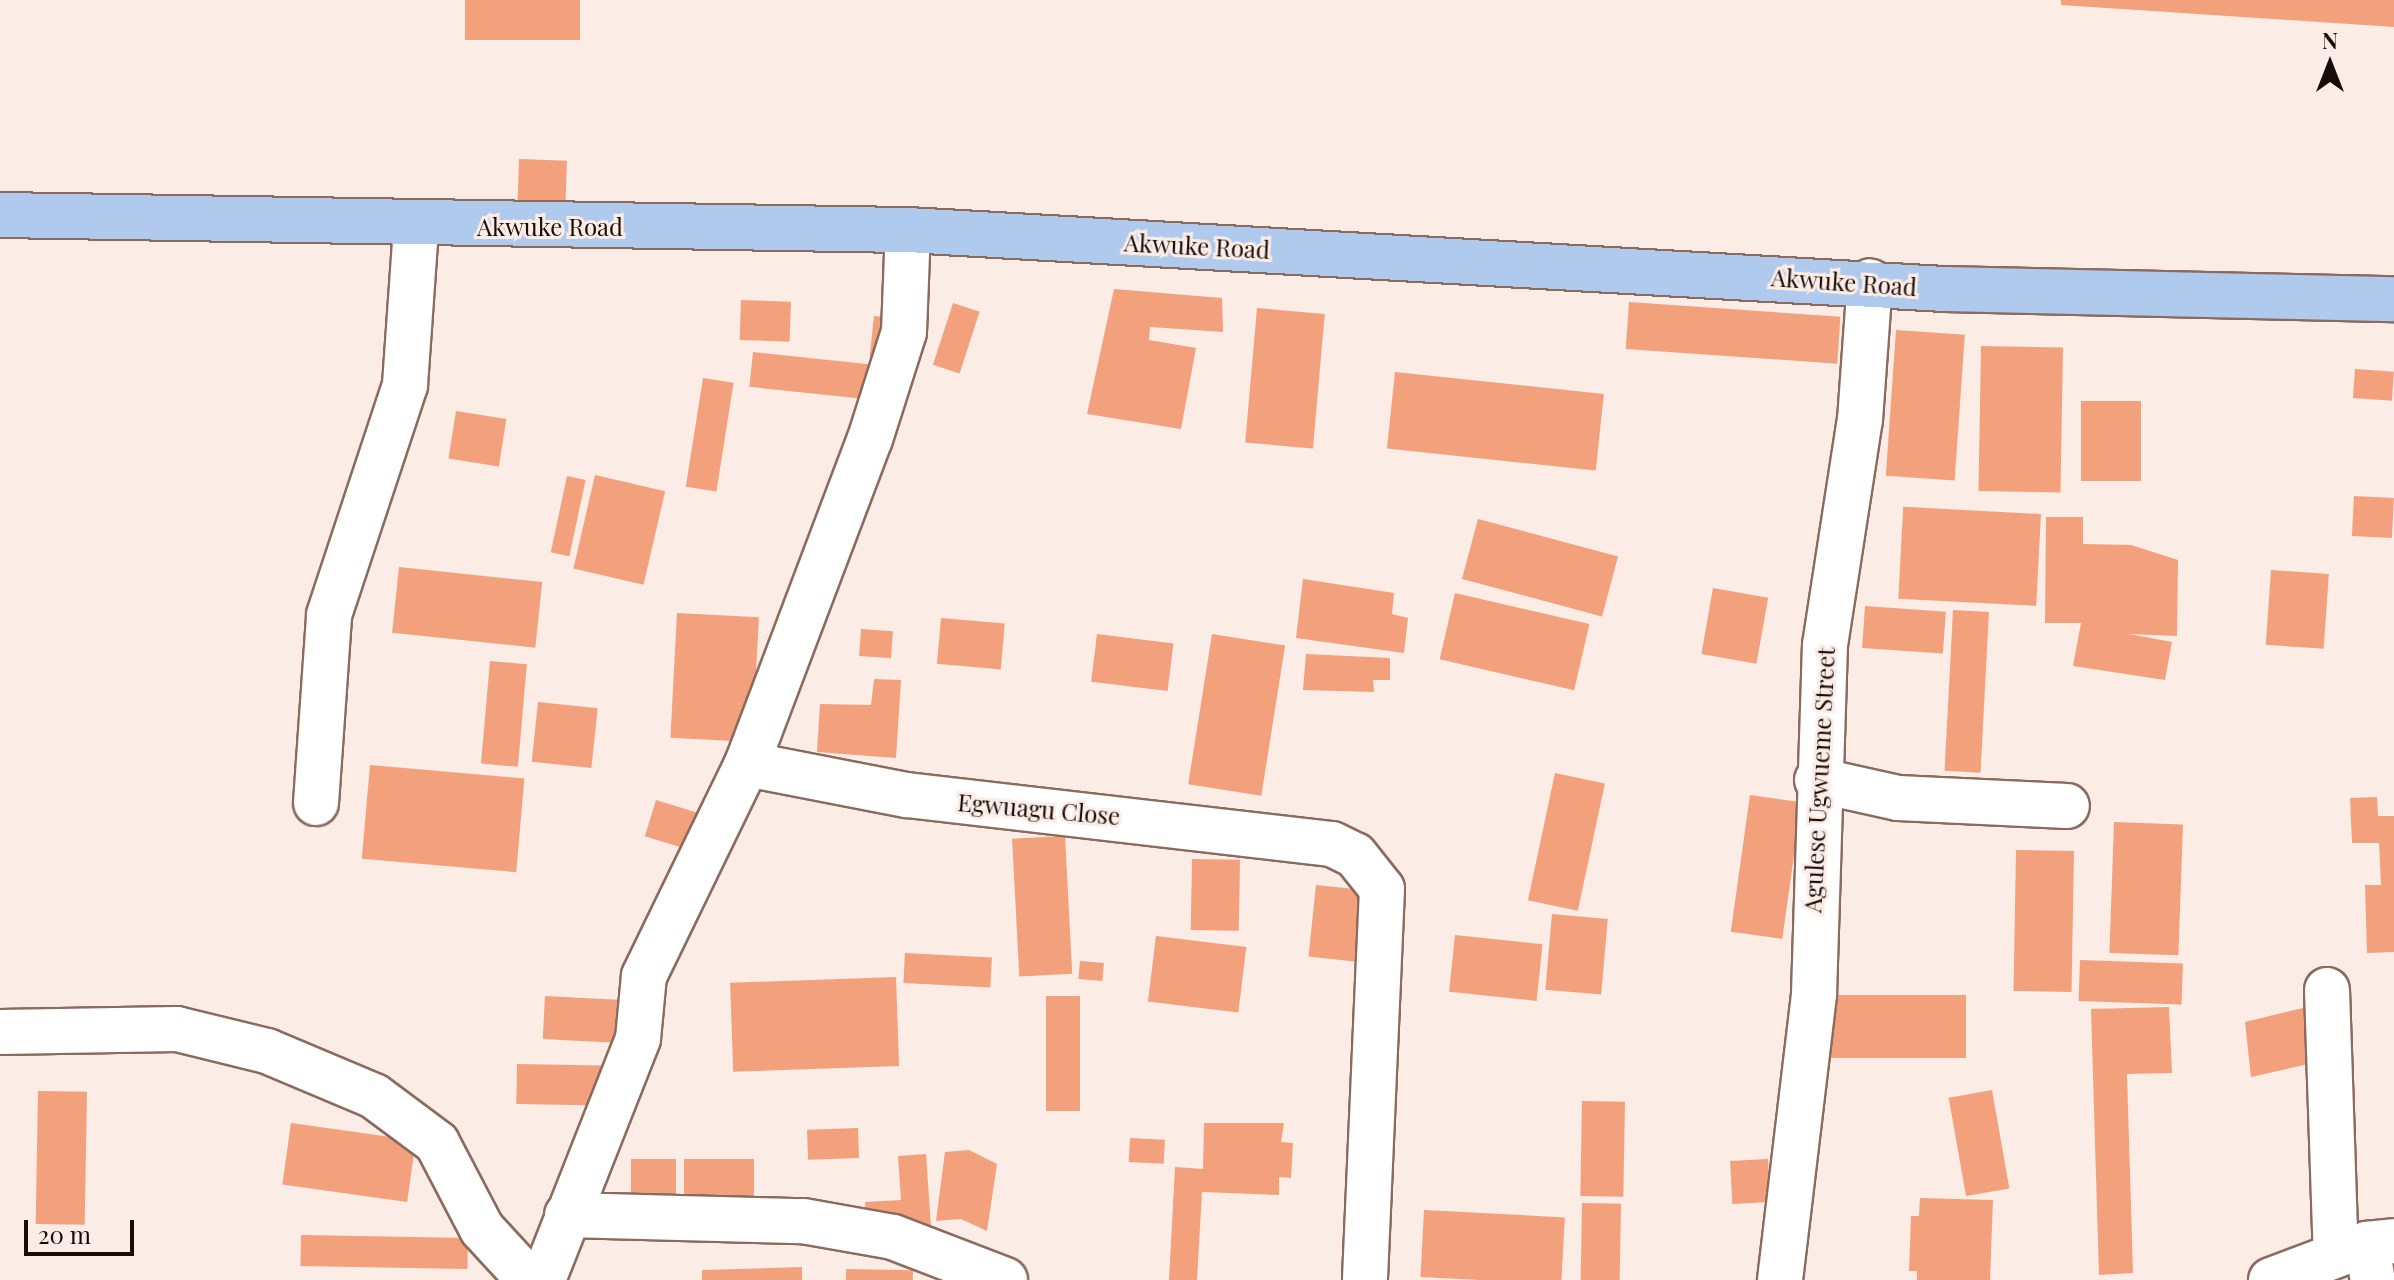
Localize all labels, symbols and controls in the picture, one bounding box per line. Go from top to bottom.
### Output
north arrow [2290,24,2370,104]
text: N [2322,25,2338,55]
street label: Akwuke Road [477,213,623,241]
street label: Akwuke Road [1123,228,1271,264]
street label: Akwuke Road [1770,263,1918,301]
street label: Agulese Ugwueme Street [1798,646,1840,914]
street label: Egwuagu Close [956,788,1122,830]
scale bar [28,1204,138,1254]
text: 20 m [38,1218,91,1250]

